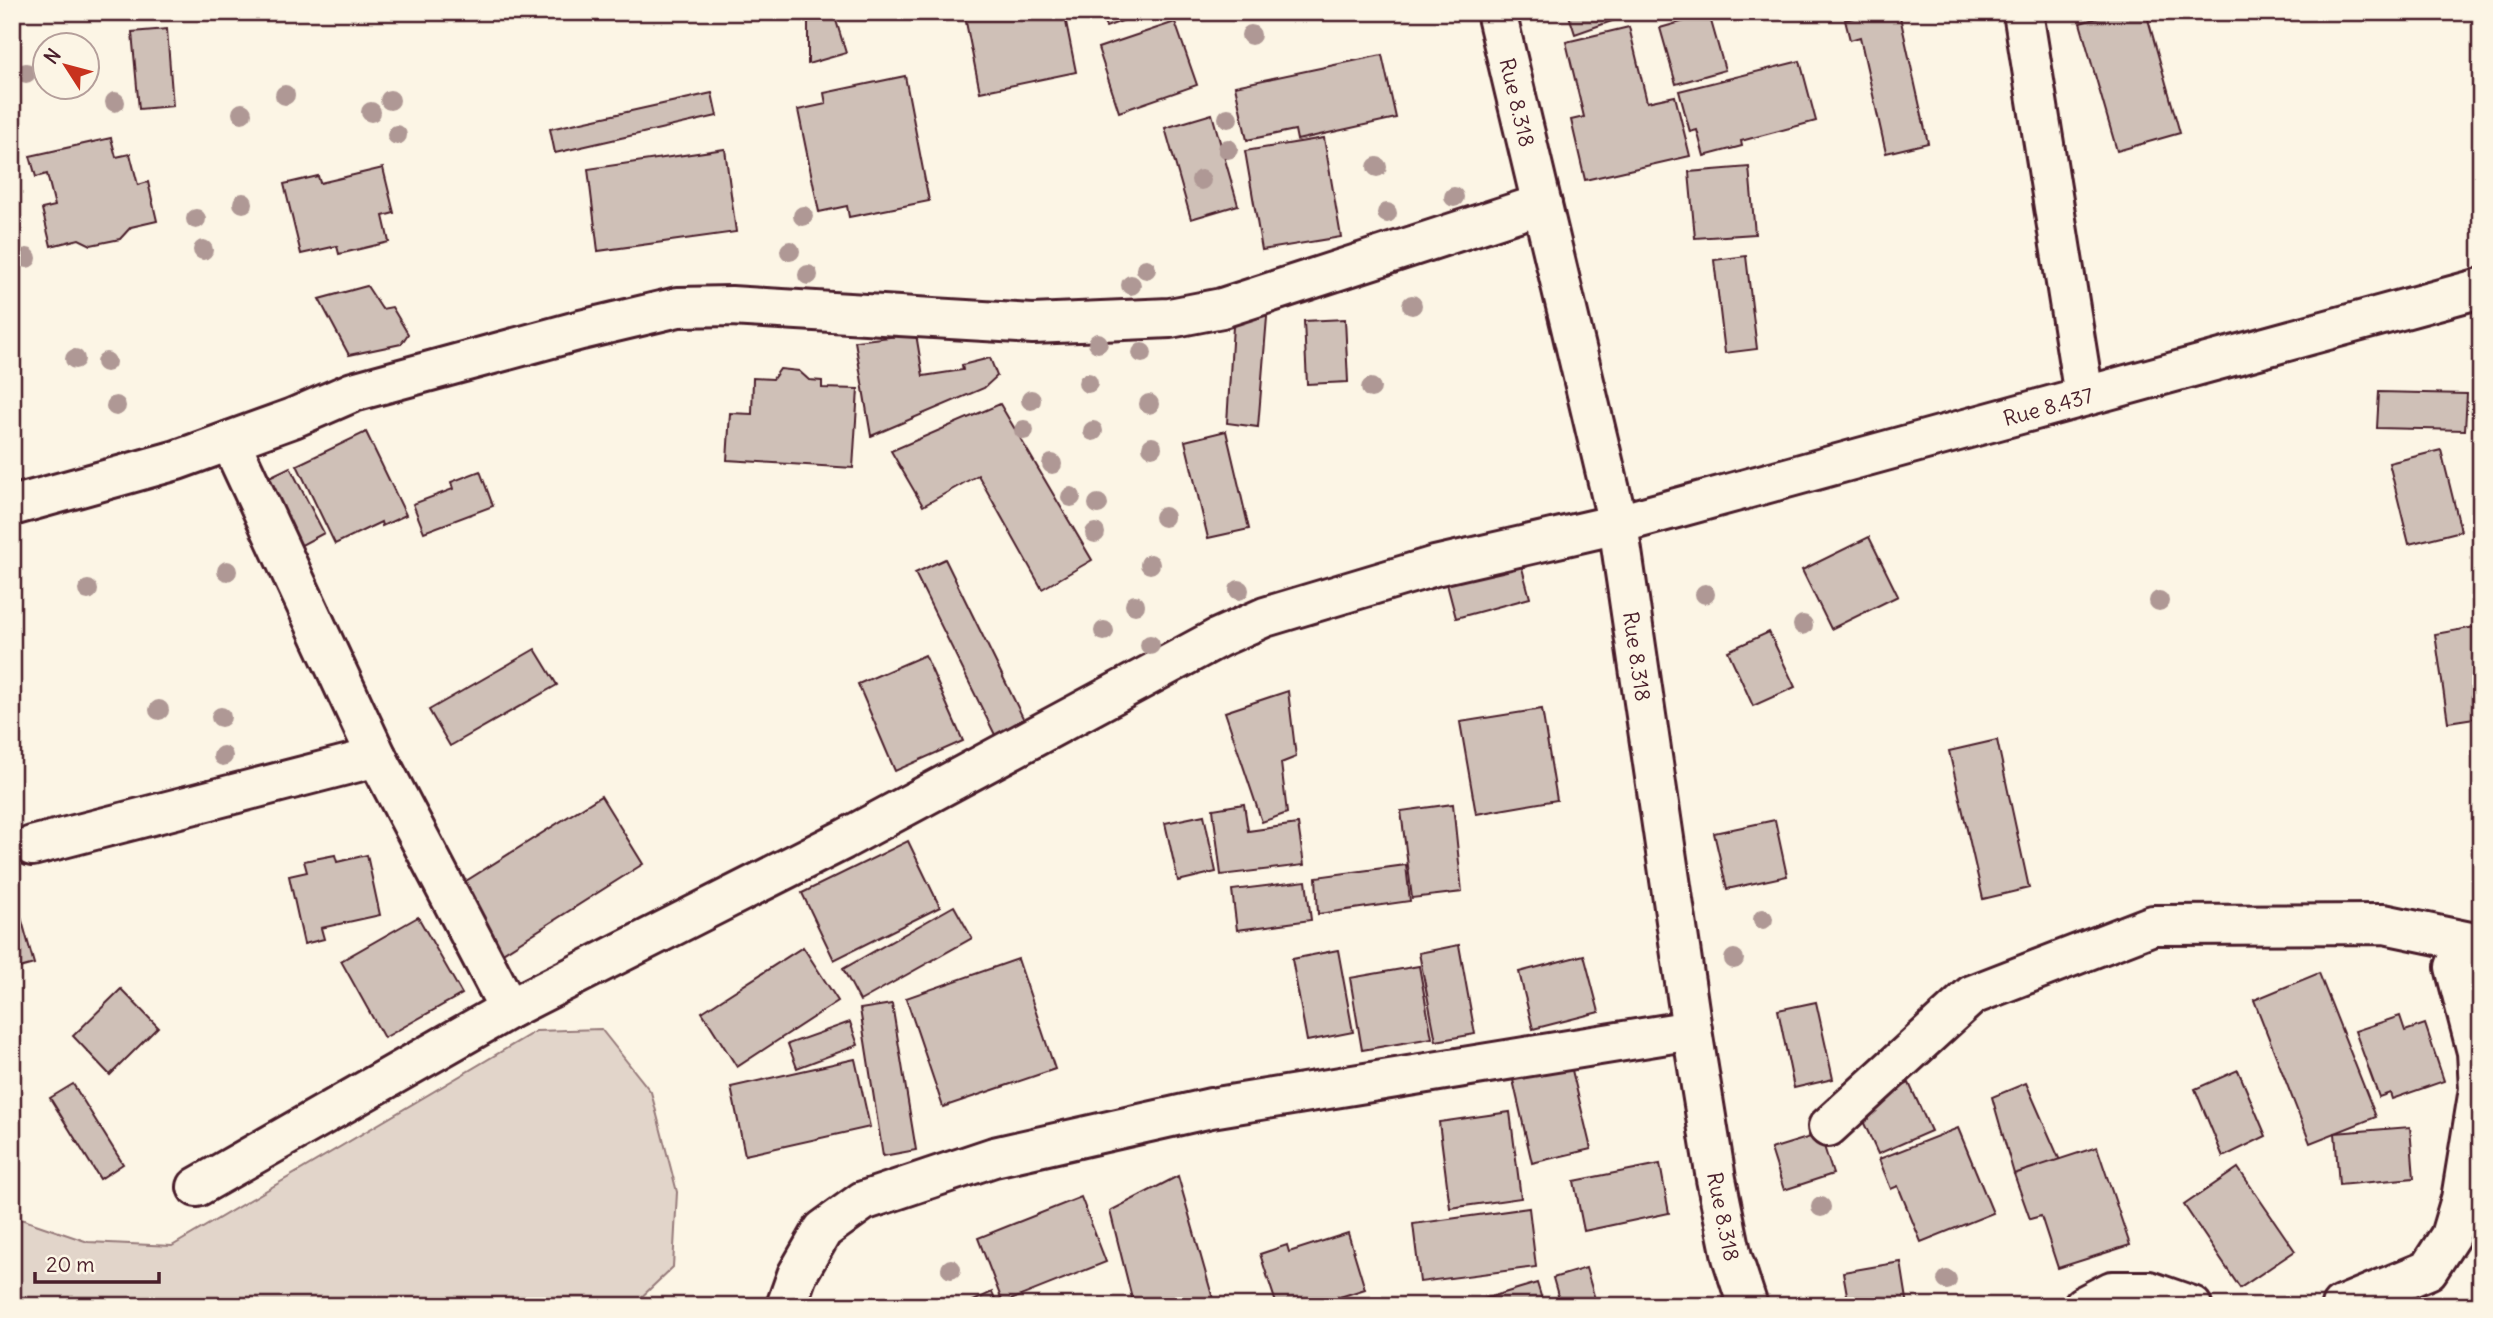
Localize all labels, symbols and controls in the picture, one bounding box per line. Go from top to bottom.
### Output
north arrow [32,32,102,102]
text: N [39,44,66,68]
street label: Rue 8.318 [1494,55,1541,150]
street label: Rue 8.437 [2000,381,2096,432]
street label: Rue 8.318 [1617,610,1657,703]
street label: Rue 8.318 [1702,1170,1746,1264]
scale bar [35,1241,159,1285]
text: 20 m [46,1251,95,1278]

